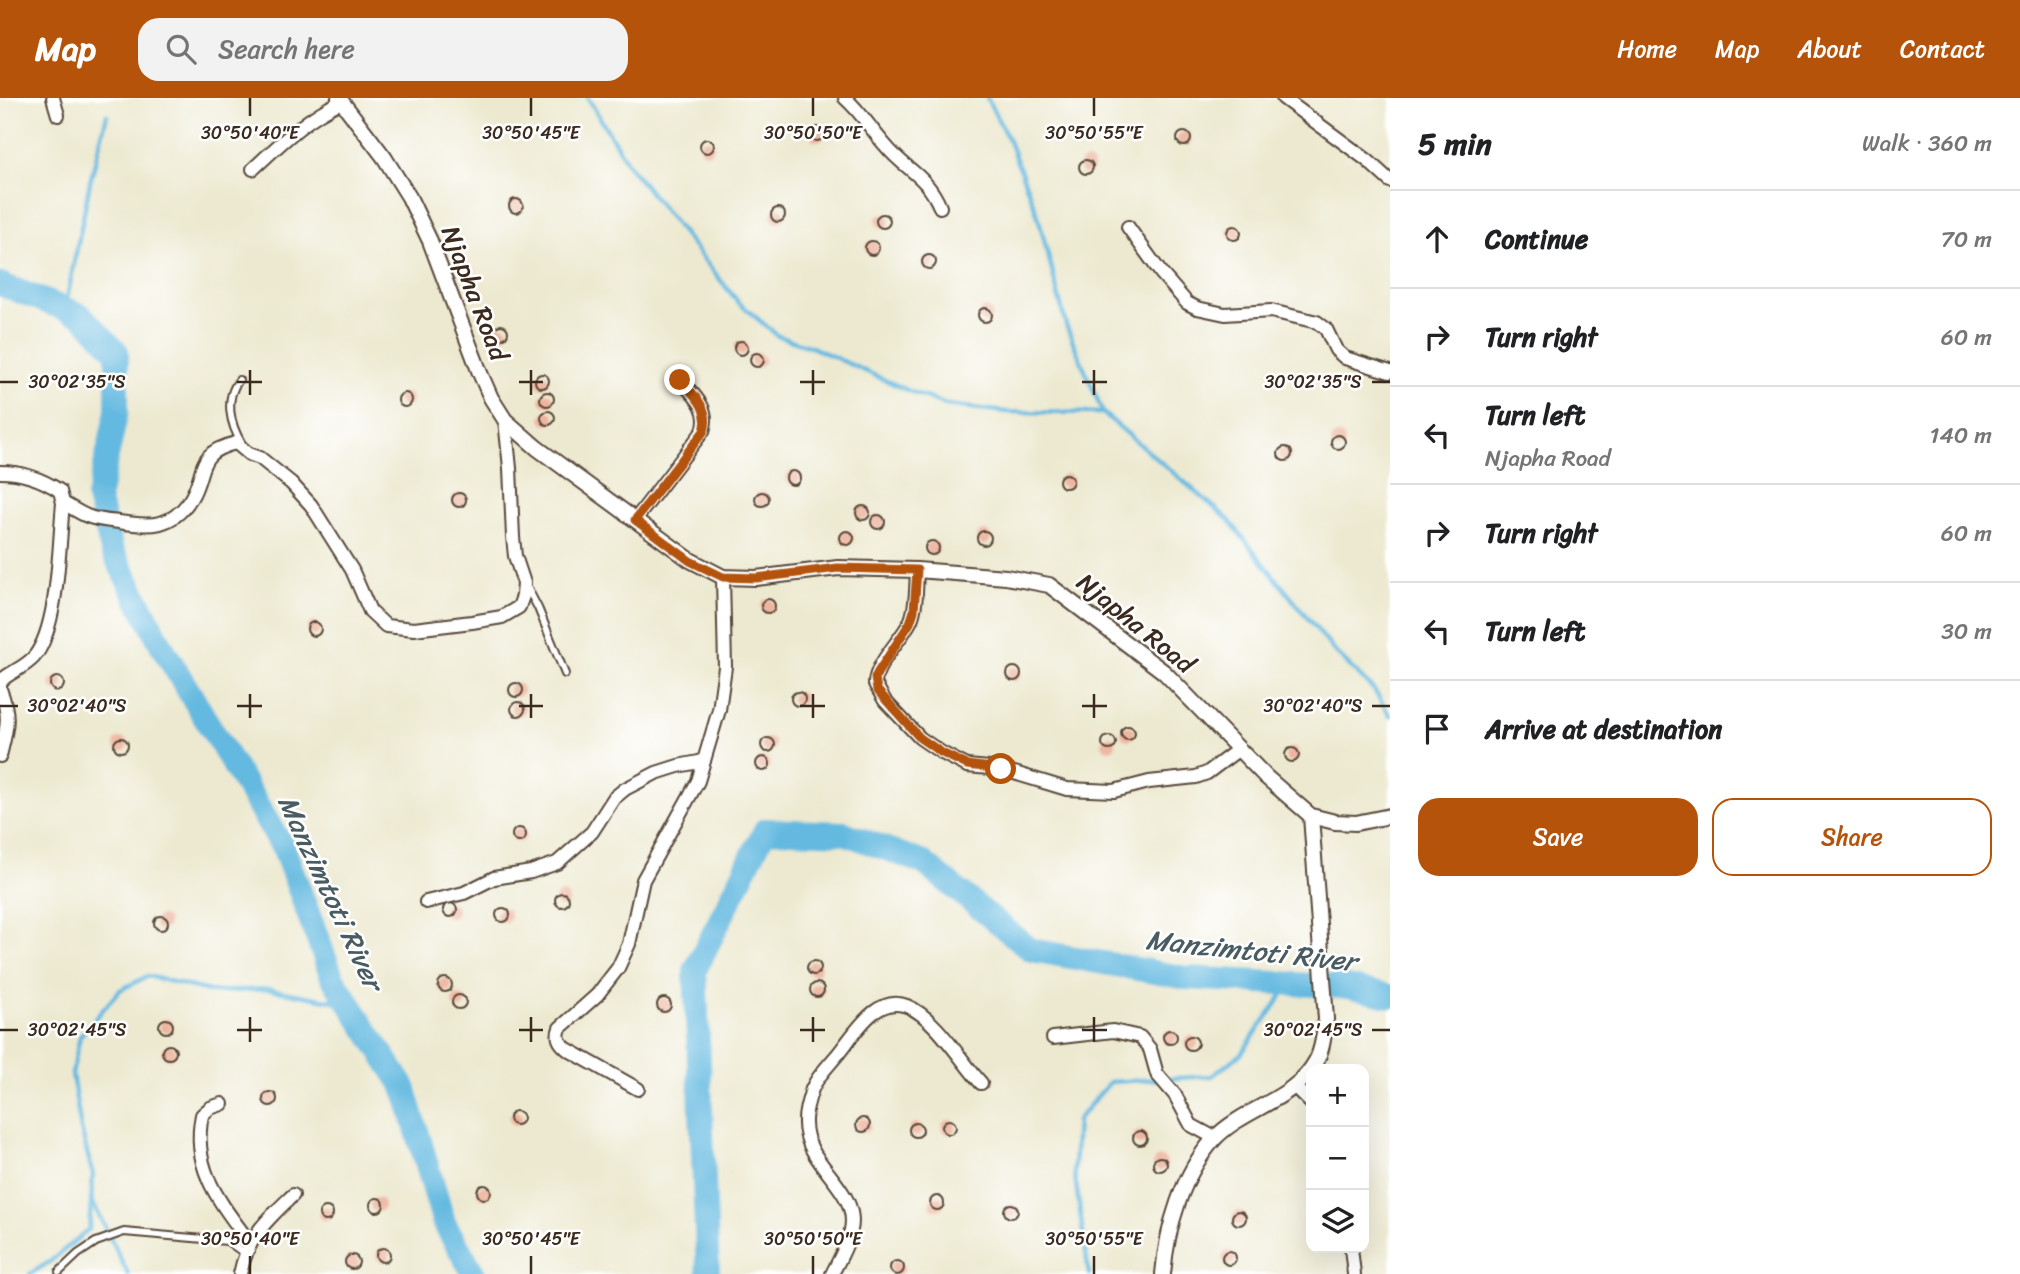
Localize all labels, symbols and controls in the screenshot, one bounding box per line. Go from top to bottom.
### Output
search box [138,18,628,81]
text: Map [35,20,96,78]
text: Search here [218,26,355,72]
text: Home [1617,28,1677,70]
text: Map [1715,28,1759,70]
text: About [1797,28,1862,70]
text: Contact [1900,28,1985,70]
icon: search [162,30,200,68]
text: 30°50'40"E [201,117,300,149]
text: 30°50'45"E [482,117,581,149]
text: 30°50'50"E [764,117,863,149]
text: 30°50'55"E [1045,117,1144,149]
text: 5 min [1418,117,1492,171]
text: Walk · 360 m [1862,123,1992,164]
text: Continue [1485,216,1588,262]
street label: Njapha Road [428,218,523,370]
text: 70 m [1941,219,1992,260]
icon: ahead [1418,220,1456,258]
text: Turn right [1485,314,1598,360]
text: 60 m [1941,317,1992,358]
icon: right [1418,318,1456,356]
route end [664,364,695,395]
text: 30°02'35"S [28,366,126,398]
text: 30°02'35"S [1264,366,1362,398]
text: Turn left [1485,392,1585,438]
text: 140 m [1930,415,1992,456]
icon: left [1418,416,1456,454]
text: Njapha Road [1485,438,1611,479]
text: Turn right [1485,510,1598,556]
text: 60 m [1941,513,1992,554]
icon: right [1418,514,1456,552]
street label: Njapha Road [1066,560,1207,687]
text: Turn left [1485,608,1585,654]
text: 30 m [1941,611,1992,652]
icon: left [1418,612,1456,650]
text: 30°02'40"S [28,690,126,722]
text: 30°02'40"S [1264,690,1362,722]
text: Arrive at destination [1485,706,1722,752]
icon: arrive [1418,710,1456,748]
route start [985,753,1016,784]
water label: Manzimtoti River [264,786,400,1003]
button: Save [1418,798,1698,876]
button: Share [1712,798,1992,876]
water label: Manzimtoti River [1144,915,1364,986]
text: 30°02'45"S [28,1014,126,1046]
text: 30°02'45"S [1264,1014,1362,1046]
map controls [1306,1064,1369,1253]
button: + [1306,1064,1369,1127]
button: − [1306,1127,1369,1190]
button: layers [1306,1190,1369,1253]
text: 30°50'40"E [201,1223,300,1255]
text: 30°50'45"E [482,1223,581,1255]
text: 30°50'50"E [764,1223,863,1255]
text: 30°50'55"E [1045,1223,1144,1255]

